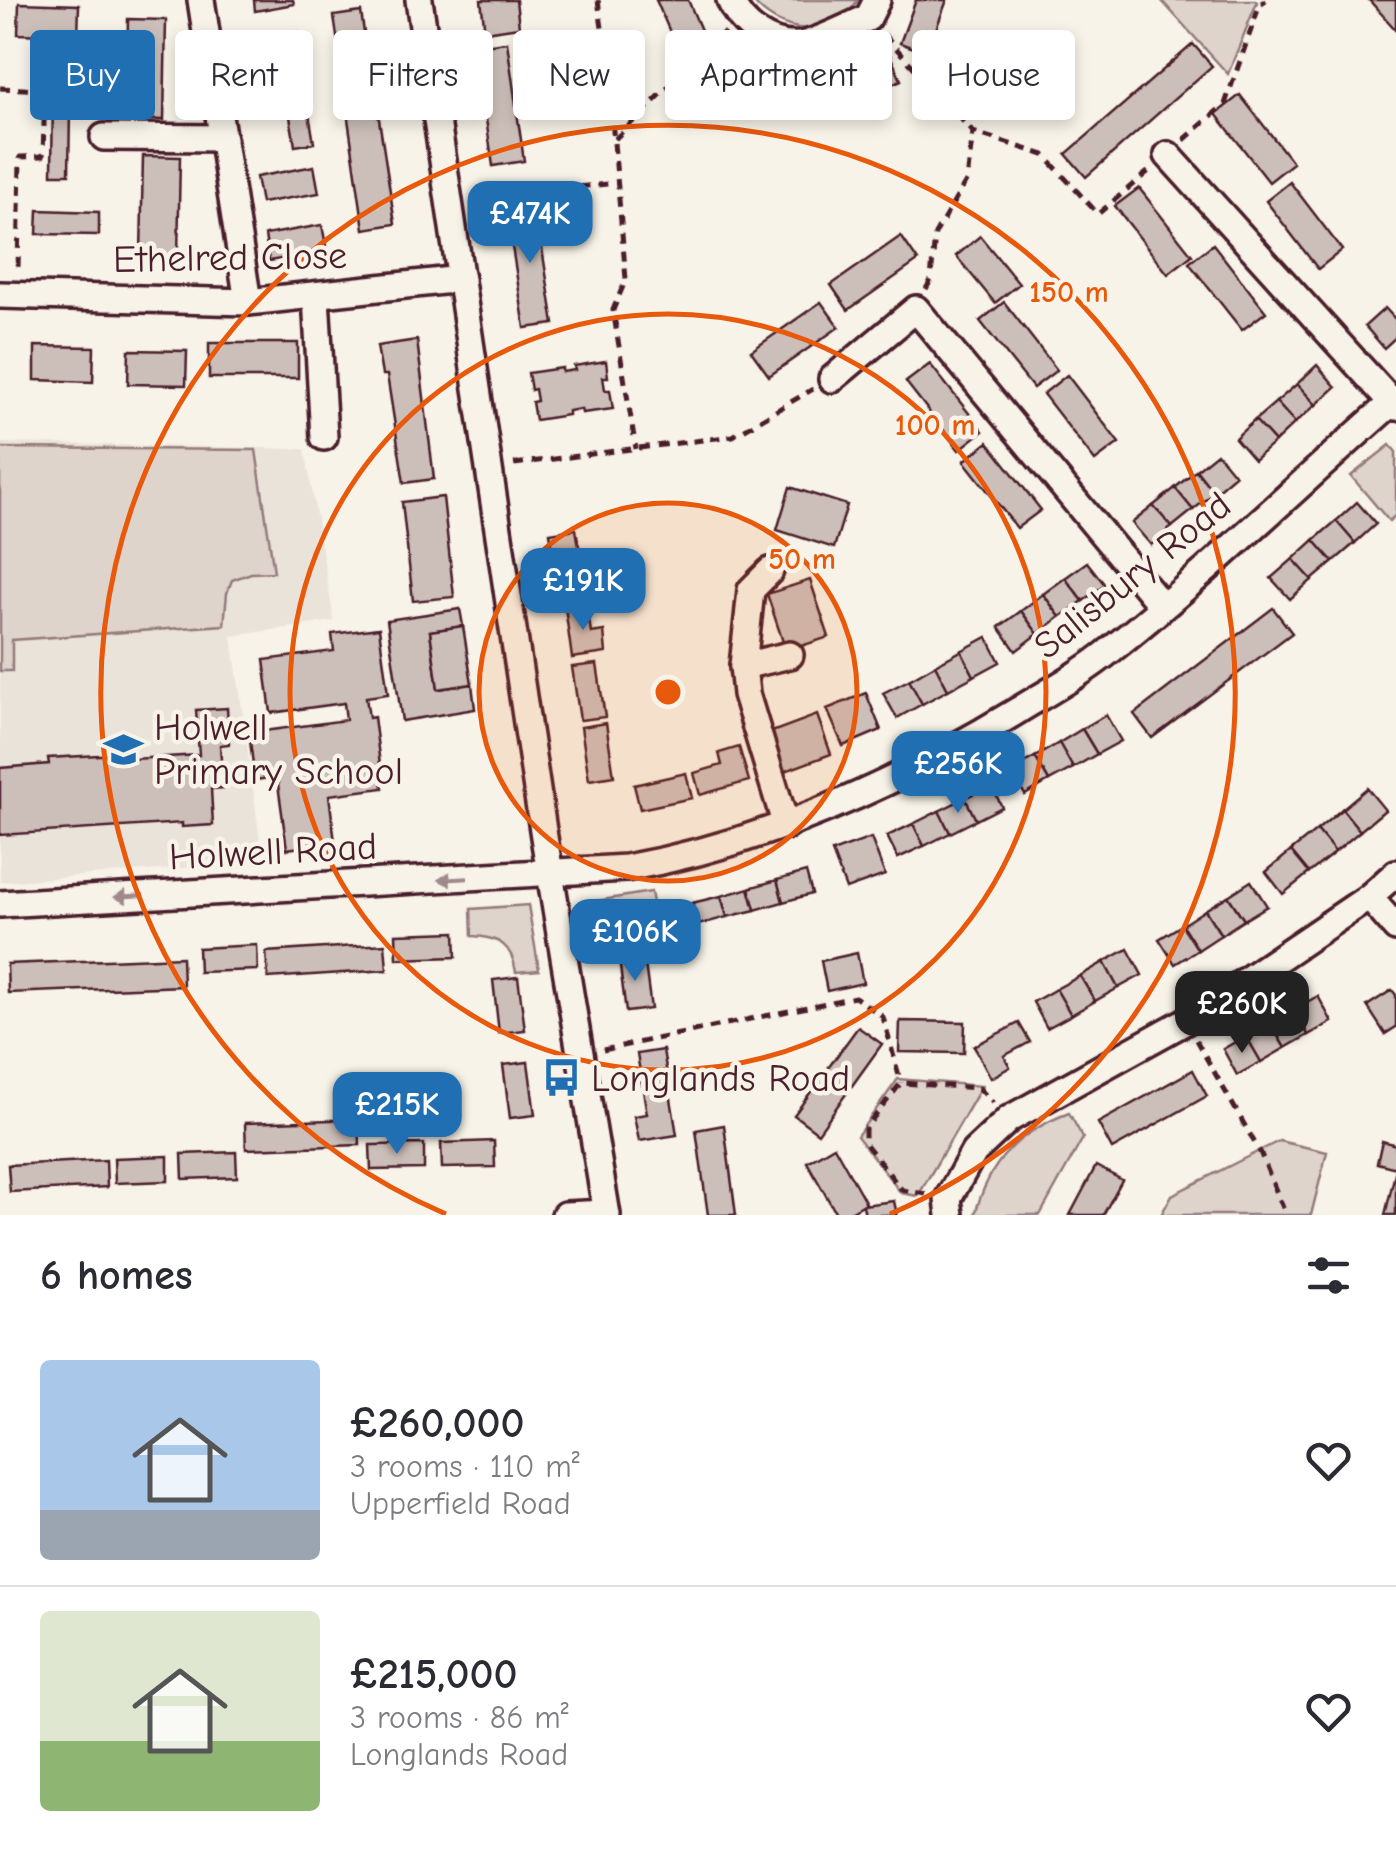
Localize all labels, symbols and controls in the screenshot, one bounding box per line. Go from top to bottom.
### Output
chip: Buy [30,30,155,120]
chip: Rent [175,30,313,120]
chip: Filters [333,30,493,120]
chip: New [513,30,645,120]
chip: Apartment [665,30,892,120]
chip: House [912,30,1075,120]
pin: £474K [460,181,600,266]
text: £474K [490,195,570,232]
street label: Ethelred Close [113,234,347,282]
text: 150 m [1029,275,1109,310]
text: 100 m [895,408,975,443]
street label: Salisbury Road [1026,483,1240,668]
text: 50 m [768,542,836,577]
pin: £191K [513,548,653,633]
text: £191K [543,562,623,599]
centre of rings [650,674,686,710]
place label: Holwell Primary School [154,706,403,794]
school or university icon: Holwell Primary School [103,728,145,770]
pin: £256K [888,731,1028,816]
text: £256K [914,745,1002,782]
street label: Holwell Road [168,825,378,879]
one-way arrow [437,871,469,887]
one-way arrow [112,888,144,904]
pin: £106K [565,899,705,984]
text: £106K [592,913,678,950]
pin: £260K [1172,971,1312,1056]
text: £260K [1197,985,1287,1022]
bus stop icon: Longlands Road [540,1057,582,1099]
place label: Longlands Road [591,1057,850,1101]
pin: £215K [327,1072,467,1157]
text: £215K [355,1086,439,1123]
icon: filters [1301,1248,1356,1303]
text: 6 homes [40,1251,193,1300]
text: £260,000 [350,1399,525,1448]
icon: home [120,1400,240,1520]
icon: heart [1301,1433,1356,1488]
text: 3 rooms · 110 m² [350,1448,580,1485]
text: Upperfield Road [350,1485,571,1522]
text: £215,000 [350,1650,517,1699]
icon: home [120,1651,240,1771]
icon: heart [1301,1684,1356,1739]
text: 3 rooms · 86 m² [350,1699,569,1736]
text: Longlands Road [350,1736,568,1773]

